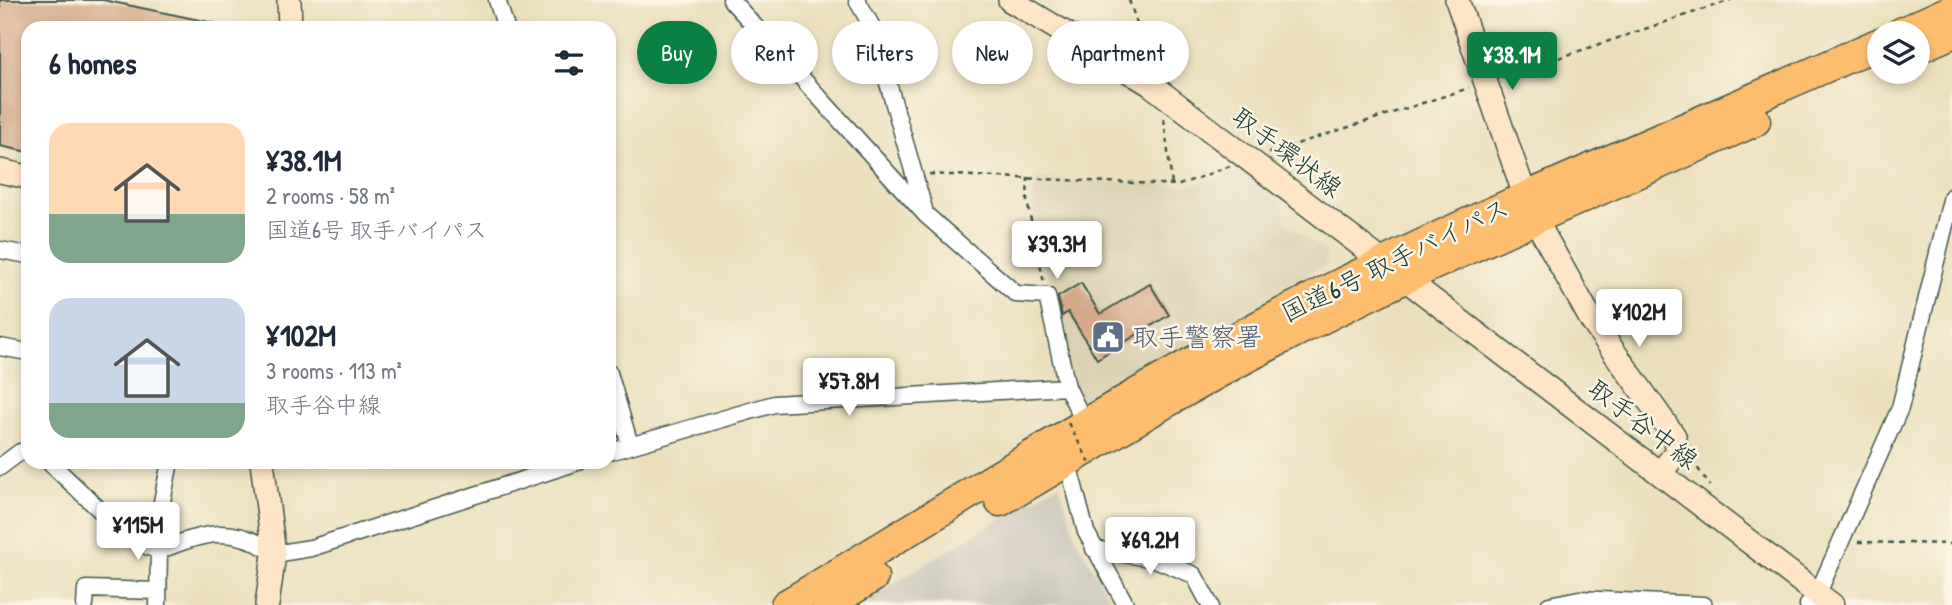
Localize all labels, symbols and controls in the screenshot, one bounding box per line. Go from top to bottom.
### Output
chip: Buy [637,21,717,84]
chip: Rent [731,21,818,84]
chip: Filters [832,21,938,84]
chip: New [952,21,1033,84]
chip: Apartment [1047,21,1189,84]
map controls [1867,21,1930,84]
button: layers [1867,21,1930,84]
pin: ¥38.1M [1455,32,1569,92]
text: ¥38.1M [1483,39,1541,70]
text: 6 homes [49,43,136,83]
icon: filters [550,44,588,82]
street label: 取手環状線 [1225,99,1350,205]
text: ¥38.1M [266,140,342,180]
icon: home [105,151,189,235]
text: 2 rooms · 58 m² [266,180,395,211]
street label: 国道6号 取手バイパス [1275,189,1515,330]
text: 国道6号 取手バイパス [266,214,487,245]
pin: ¥39.3M [1000,222,1114,281]
text: ¥39.3M [1028,228,1086,259]
pin: ¥102M [1590,290,1688,349]
text: ¥102M [1612,296,1666,327]
text: ¥102M [266,315,336,355]
public building icon: 取手警察署 [1089,318,1127,356]
place label: 取手警察署 [1132,319,1262,354]
icon: home [105,326,189,410]
text: 3 rooms · 113 m² [266,355,402,386]
pin: ¥57.8M [792,358,906,418]
text: ¥57.8M [819,365,879,396]
street label: 取手谷中線 [1581,371,1706,477]
text: 取手谷中線 [266,389,381,420]
pin: ¥115M [89,503,187,562]
text: ¥115M [113,509,163,540]
pin: ¥69.2M [1093,518,1207,577]
text: ¥69.2M [1121,524,1179,555]

